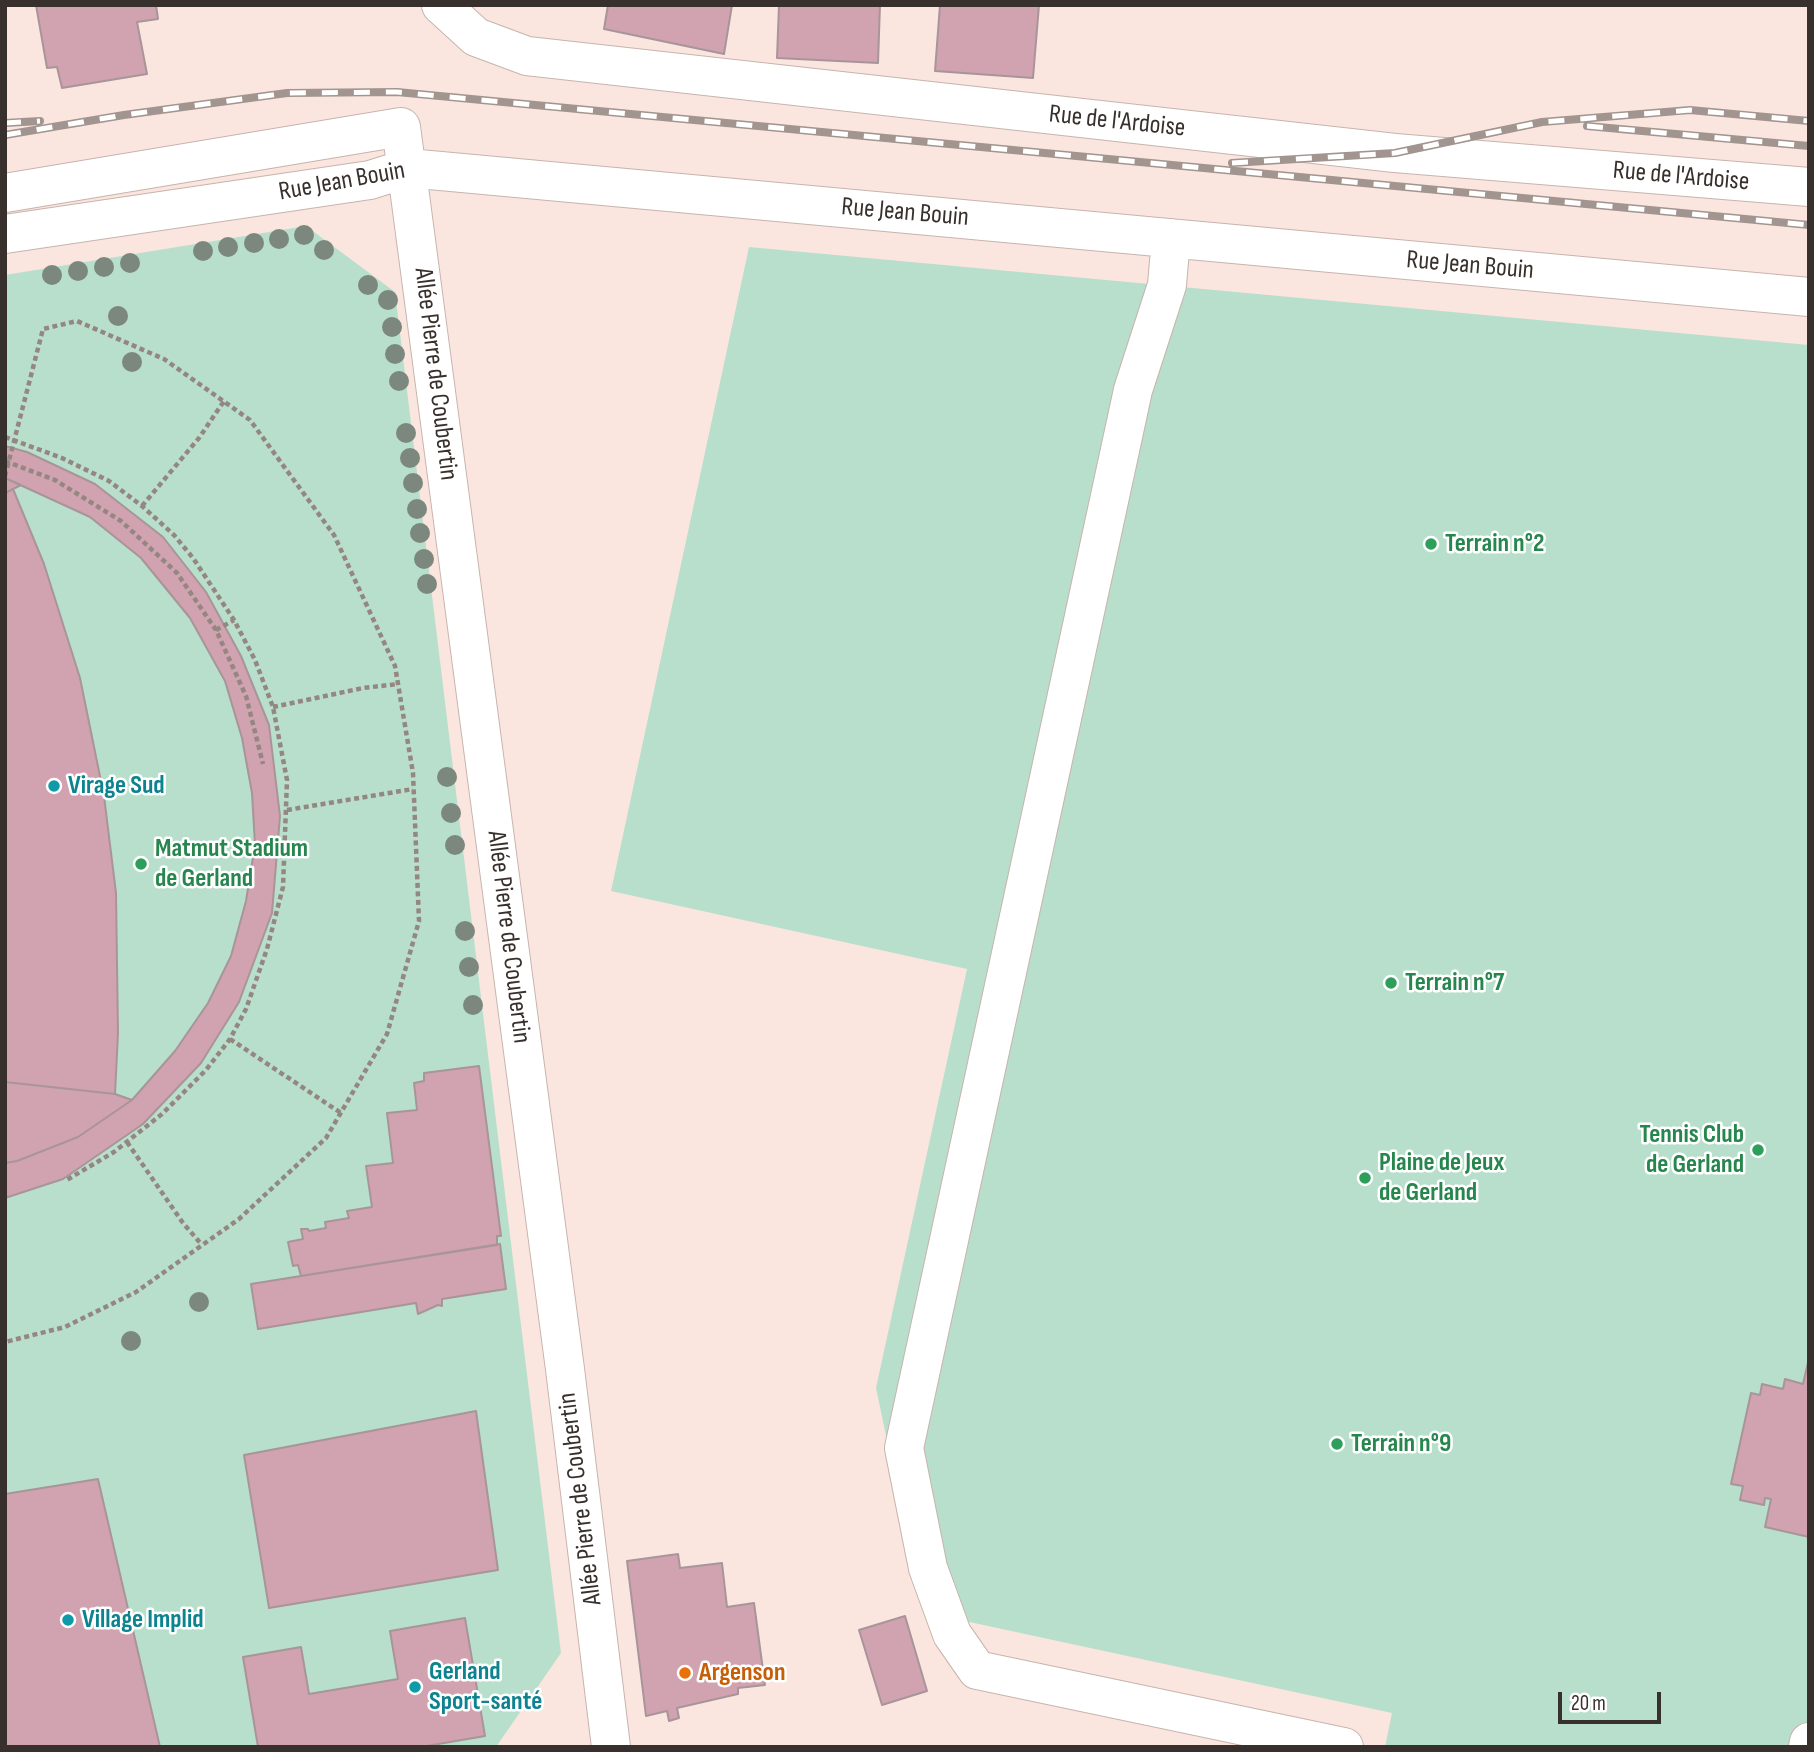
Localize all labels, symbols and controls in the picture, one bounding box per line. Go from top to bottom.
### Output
street label: Rue de l'Ardoise [1047,99,1187,145]
street label: Rue Jean Bouin [276,156,408,208]
street label: Rue de l'Ardoise [1612,156,1750,198]
street label: Rue Jean Bouin [840,192,970,234]
street label: Rue Jean Bouin [1405,245,1535,287]
street label: Allée Pierre de Coubertin [406,266,464,482]
place label: Terrain n°2 [1445,528,1544,560]
marker: Terrain n°2 [1423,536,1439,552]
place label: Virage Sud [68,770,165,802]
marker: Virage Sud [46,778,62,794]
street label: Allée Pierre de Coubertin [479,829,537,1045]
place label: Matmut Stadium de Gerland [155,833,308,894]
marker: Matmut Stadium de Gerland [133,856,149,872]
place label: Terrain n°7 [1405,967,1504,999]
marker: Terrain n°7 [1383,975,1399,991]
place label: Tennis Club de Gerland [1639,1119,1744,1180]
marker: Tennis Club de Gerland [1750,1142,1766,1158]
place label: Plaine de Jeux de Gerland [1379,1147,1504,1208]
marker: Plaine de Jeux de Gerland [1357,1170,1373,1186]
street label: Allée Pierre de Coubertin [552,1391,610,1607]
place label: Terrain n°9 [1351,1428,1451,1460]
marker: Terrain n°9 [1329,1436,1345,1452]
place label: Village Implid [82,1604,204,1636]
marker: Village Implid [60,1612,76,1628]
place label: Gerland Sport-santé [429,1656,542,1718]
place label: Argenson [699,1657,786,1689]
marker: Argenson [677,1665,693,1681]
scale bar [1562,1678,1665,1722]
marker: Gerland Sport-santé [407,1679,423,1695]
text: 20 m [1571,1691,1606,1716]

